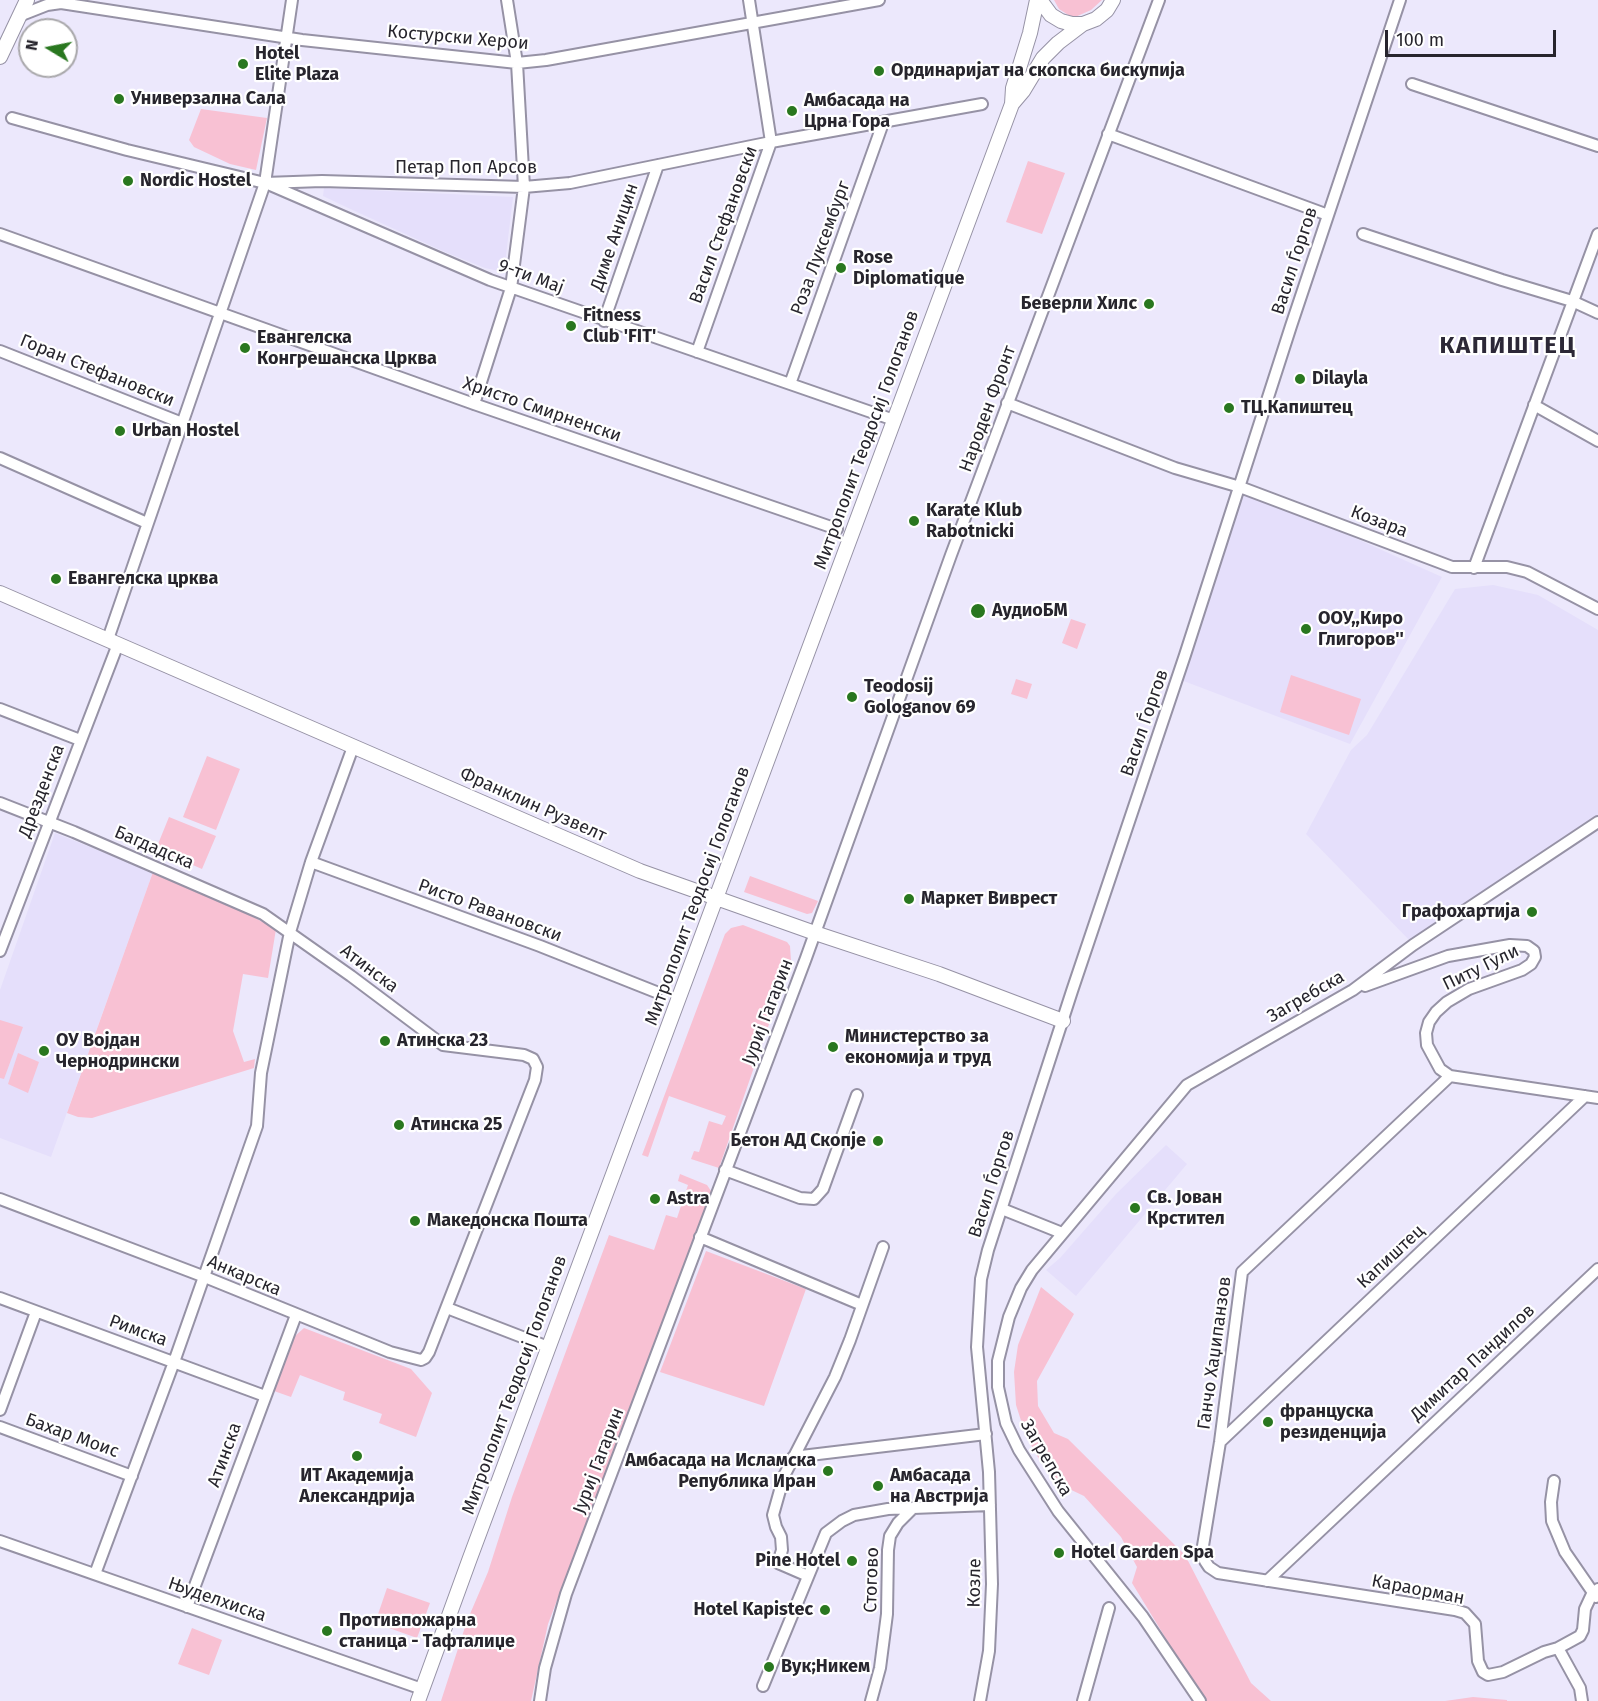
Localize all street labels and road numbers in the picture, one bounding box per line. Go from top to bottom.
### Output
street label: Костурски Херои [386,21,530,55]
street label: Васил Стефановски [685,143,763,307]
street label: Петар Поп Арсов [395,157,537,179]
street label: Роза Луксембург [787,178,855,318]
street label: Диме Аницин [587,180,643,294]
street label: Васил Ѓоргов [1267,205,1323,317]
street label: 9-ти Мај [495,255,567,299]
street label: Митрополит Теодосиј Гологанов [810,308,924,572]
street label: Горан Стефановски [17,330,177,412]
street label: Народен Фронт [955,343,1021,475]
street label: Христо Смирненски [460,373,624,447]
street label: Козара [1347,501,1411,543]
street label: Васил Ѓоргов [1117,667,1173,779]
street label: Дрезденска [14,741,70,841]
street label: Франклин Рузвелт [456,763,610,847]
street label: Митрополит Теодосиј Гологанов [641,764,755,1028]
street label: Багдадска [111,822,197,874]
street label: Ристо Равановски [415,875,565,947]
street label: Атинска [336,940,402,998]
street label: Питу Гули [1439,940,1523,996]
street label: Јуриј Гагарин [738,956,798,1068]
street label: Загребска [1264,966,1348,1028]
street label: Васил Ѓоргов [964,1128,1020,1240]
street label: Капиштец [1353,1220,1429,1294]
street label: Анкарска [204,1251,284,1301]
street label: Митрополит Теодосиј Гологанов [458,1253,572,1517]
street label: Ганчо Хаџипанзов [1194,1275,1236,1431]
street label: Димитар Пандилов [1406,1300,1540,1426]
street label: Римска [106,1311,170,1351]
street label: Јуриј Гагарин [569,1405,629,1517]
street label: Бахар Моис [22,1409,122,1463]
street label: Загрепска [1015,1416,1077,1500]
street label: Атинска [203,1420,247,1490]
street label: Стогово [860,1547,884,1613]
street label: Козле [964,1558,986,1608]
street label: Караорман [1370,1570,1466,1610]
street label: Њуделхиска [165,1573,269,1627]

